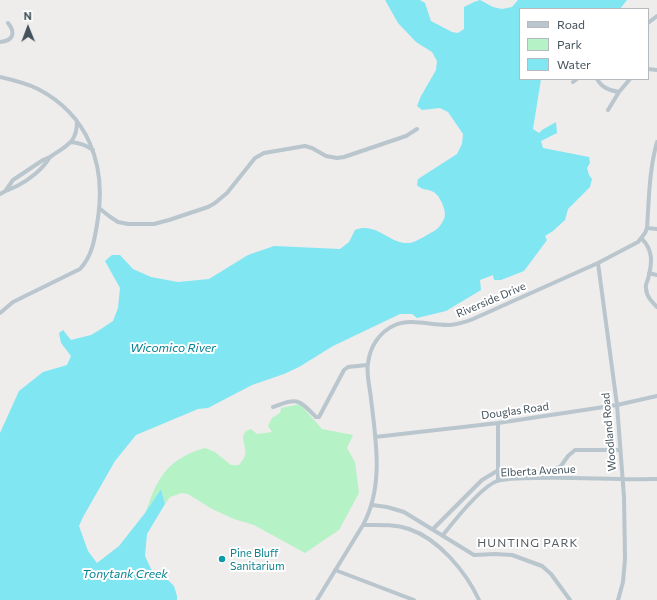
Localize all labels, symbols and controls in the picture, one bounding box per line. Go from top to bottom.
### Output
north arrow [8,8,48,48]
legend [519,8,649,80]
text: N [24,9,32,22]
text: Road [557,17,585,31]
text: Park [557,37,582,51]
text: Water [557,57,591,71]
street label: Riverside Drive [454,279,528,321]
water label: Wicomico River [130,341,216,355]
street label: Woodland Road [599,392,619,472]
street label: Douglas Road [480,400,550,422]
street label: Elberta Avenue [500,462,576,480]
district label: HUNTING PARK [477,536,579,550]
place label: Pine Bluff Sanitarium [230,546,285,572]
marker: Pine Bluff Sanitarium [217,554,227,564]
water label: Tonytank Creek [82,567,168,581]

